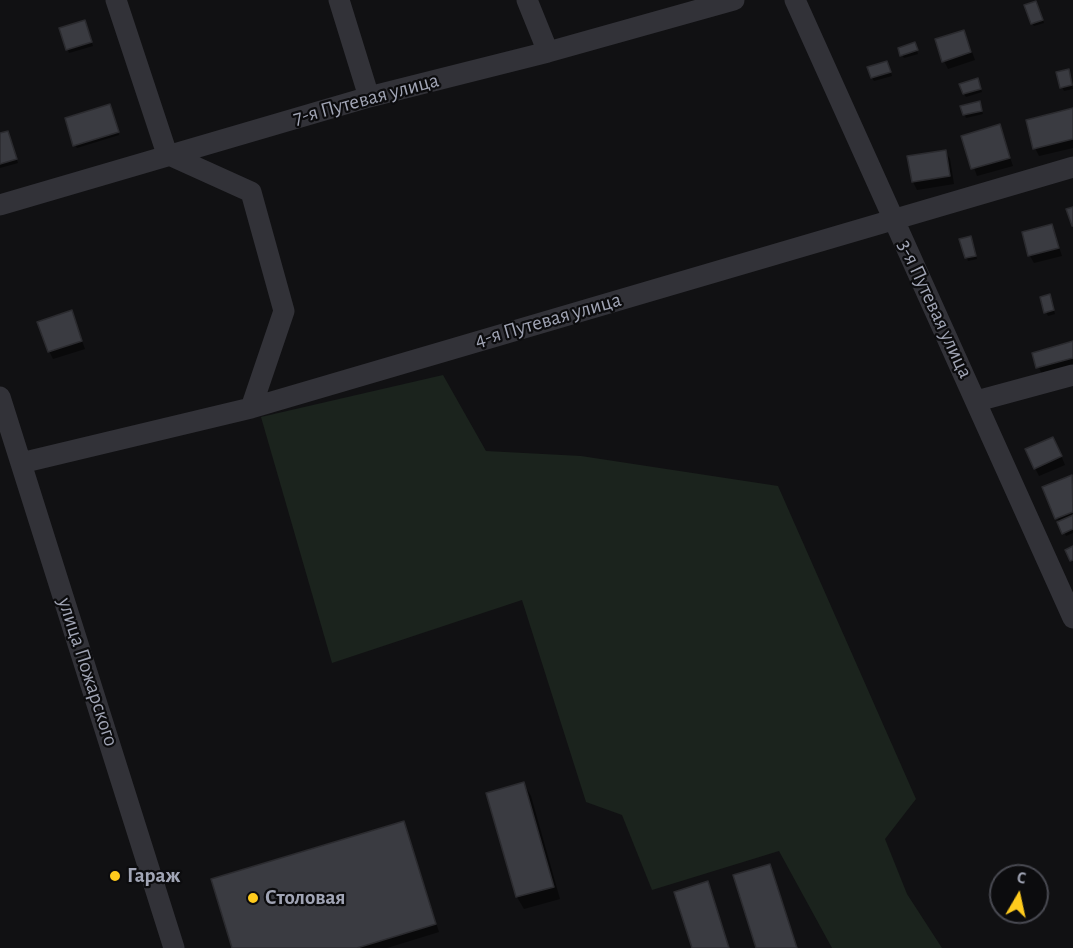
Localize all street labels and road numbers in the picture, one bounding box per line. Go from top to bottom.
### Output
street label: 7-я Путевая улица [290,67,442,131]
street label: 3-я Путевая улица [892,236,978,382]
street label: 4-я Путевая улица [472,287,624,353]
street label: улица Пожарского [52,595,124,749]

